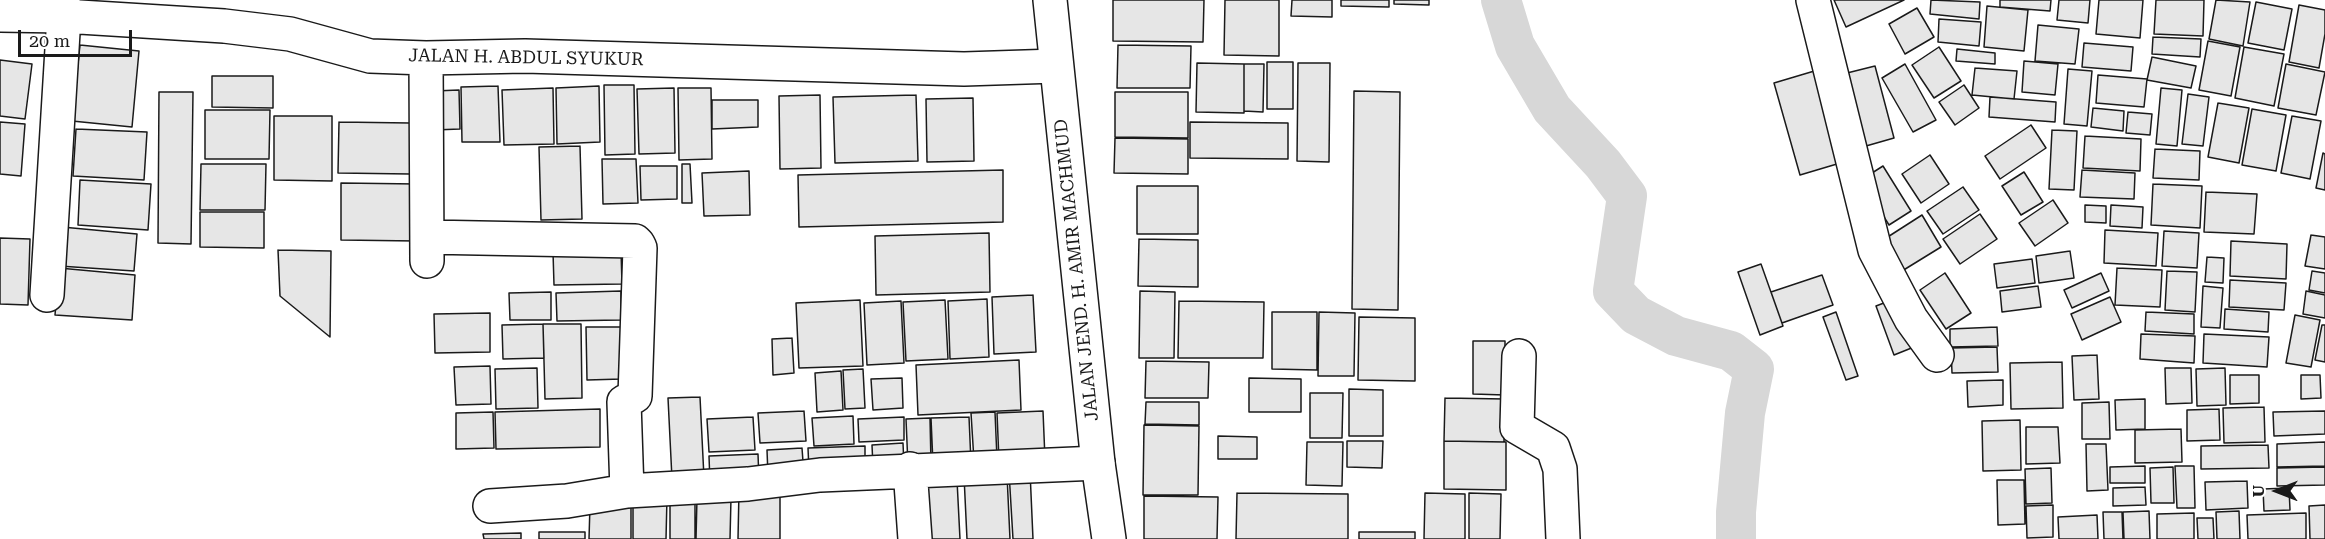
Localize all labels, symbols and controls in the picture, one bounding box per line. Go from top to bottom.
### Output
scale bar [21,18,135,56]
text: 20 m [29,30,70,51]
street label: JALAN H. ABDUL SYUKUR [408,45,644,71]
street label: JALAN JEND. H. AMIR MACHMUD [1050,118,1104,422]
north arrow [2247,461,2307,521]
text: U [2249,485,2268,497]

